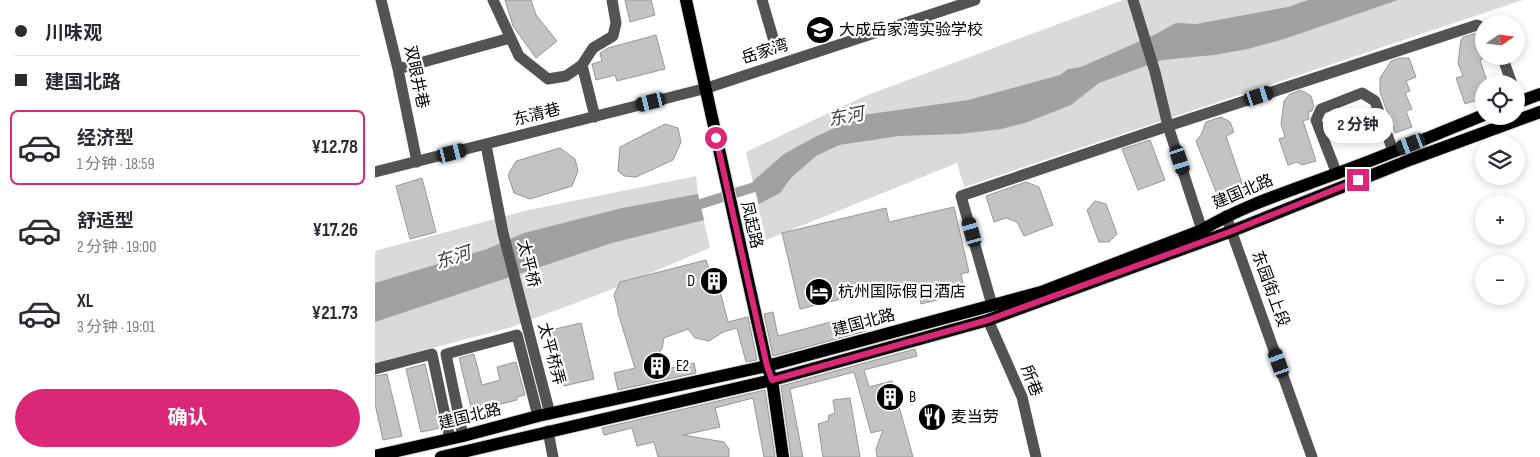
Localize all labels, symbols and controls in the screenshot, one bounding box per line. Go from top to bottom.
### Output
school or university icon: 大成岳家湾实验学校 [805,15,835,45]
north arrow [1475,15,1525,65]
map controls [1475,15,1525,305]
place label: 大成岳家湾实验学校 [839,21,983,40]
text: 川味观 [45,22,102,45]
street label: 岳家湾 [739,36,791,68]
street label: 双眼井巷 [400,44,432,110]
text: 建国北路 [45,71,121,94]
button: locate [1475,75,1525,125]
car [1242,84,1275,108]
car [634,91,667,113]
street label: 东清巷 [511,100,563,130]
water label: 东河 [826,103,869,131]
callout: 2 分钟 [1323,108,1393,142]
text: 2 分钟 [1337,116,1379,135]
icon: car [17,125,62,170]
text: 经济型 [77,127,134,150]
route start [705,127,727,149]
car [1394,132,1427,156]
button: layers [1475,135,1525,185]
text: ¥12.78 [312,136,358,159]
car [435,142,468,164]
car [1168,143,1191,177]
text: 1 分钟 · 18:59 [77,155,155,174]
route end [1347,169,1369,191]
street label: 建国北路 [1210,171,1276,213]
button: + [1475,195,1525,245]
street label: 凤起路 [736,199,766,251]
icon: car [17,208,62,253]
text: 舒适型 [77,210,134,233]
car [960,216,983,248]
text: ¥17.26 [312,219,358,242]
text: 2 分钟 · 19:00 [77,238,156,257]
street label: 太平桥 [513,238,543,290]
water label: 东河 [433,242,476,274]
street label: 东园街上段 [1247,248,1293,330]
button: − [1475,255,1525,305]
building icon: D [699,266,729,296]
place label: D [687,272,695,291]
hotel icon: 杭州国际假日酒店 [804,277,834,307]
place label: 杭州国际假日酒店 [838,283,966,302]
text: XL [77,290,93,313]
icon: car [17,291,62,336]
text: ¥21.73 [312,302,358,325]
street label: 建国北路 [831,306,897,340]
text: 3 分钟 · 19:01 [77,318,155,337]
street label: 太平桥弄 [534,321,568,387]
car [1266,346,1291,380]
building icon: E2 [642,351,672,381]
place label: E2 [676,357,689,376]
street label: 所巷 [1016,363,1046,399]
building icon: B [875,382,905,412]
place label: B [909,388,916,407]
button: 确认 [15,389,360,447]
street label: 建国北路 [437,400,503,434]
restaurant icon: 麦当劳 [917,402,947,432]
place label: 麦当劳 [951,408,999,427]

